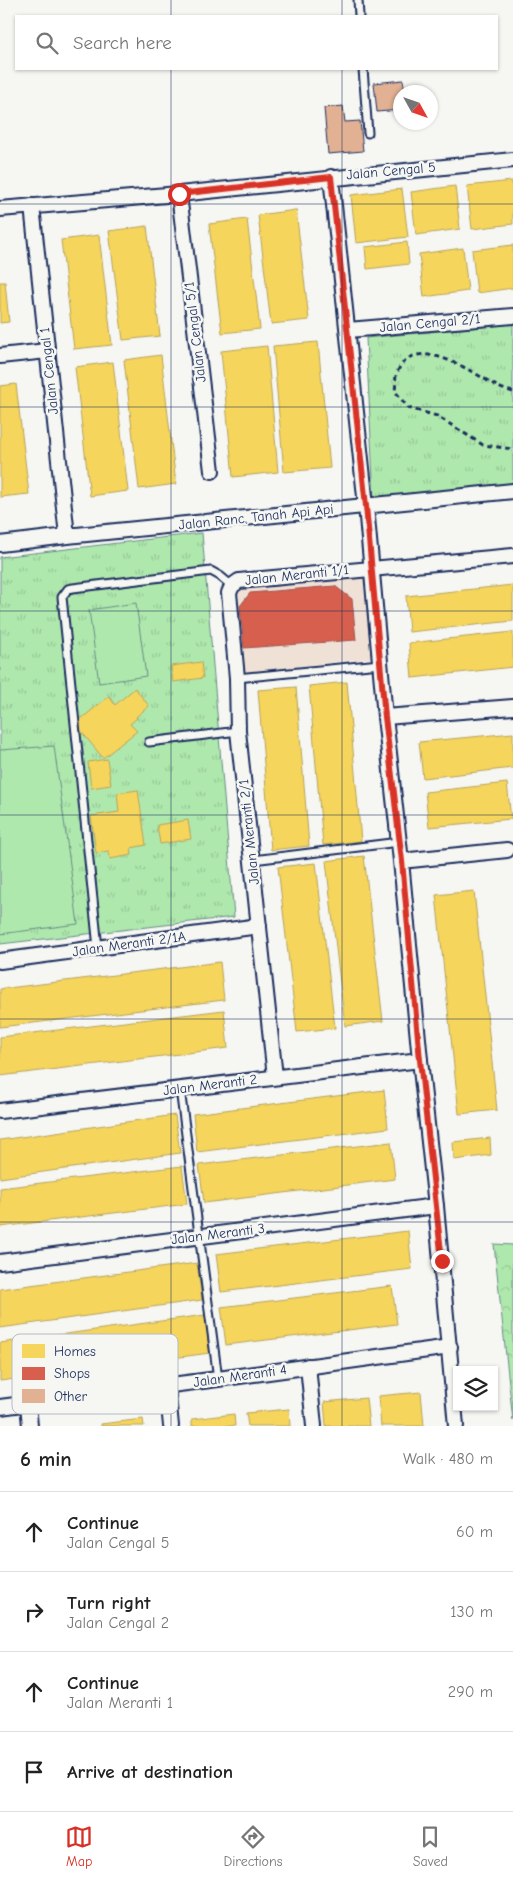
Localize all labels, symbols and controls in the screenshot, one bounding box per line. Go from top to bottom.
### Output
search box [15,15,498,70]
icon: search [33,29,61,57]
text: Search here [73,32,172,54]
north arrow [393,85,438,130]
street label: Jalan Cengal 5 [346,159,436,183]
route start [168,183,191,206]
street label: Jalan Cengal 5/1 [180,281,210,383]
street label: Jalan Cengal 2/1 [379,310,481,336]
street label: Jalan Cengal 1 [36,327,62,415]
street label: Jalan Ranc. Tanah Api Api [178,500,334,534]
street label: Jalan Meranti 1/1 [244,561,350,589]
street label: Jalan Meranti 2/1 [235,778,263,886]
street label: Jalan Meranti 2/1A [71,928,187,960]
street label: Jalan Meranti 2 [162,1071,258,1099]
street label: Jalan Meranti 3 [170,1220,266,1248]
route end [431,1250,454,1273]
legend [12,1334,178,1414]
text: Homes [54,1343,96,1360]
street label: Jalan Meranti 4 [192,1361,288,1391]
text: Shops [54,1365,90,1382]
map controls [453,1366,498,1411]
button: layers [453,1366,498,1411]
text: Other [54,1388,88,1405]
text: 6 min [20,1447,72,1471]
text: Walk · 480 m [403,1450,493,1468]
text: Continue [67,1512,139,1534]
icon: ahead [20,1518,48,1546]
text: 60 m [456,1523,493,1541]
text: Jalan Cengal 5 [67,1534,169,1552]
text: Turn right [67,1592,151,1614]
icon: right [20,1598,48,1626]
text: 130 m [450,1603,493,1621]
text: Jalan Cengal 2 [67,1614,169,1632]
text: Continue [67,1672,139,1694]
icon: ahead [20,1678,48,1706]
text: 290 m [448,1683,493,1701]
text: Jalan Meranti 1 [67,1694,173,1712]
icon: arrive [20,1758,48,1786]
text: Arrive at destination [67,1761,233,1783]
tab: Map [65,1823,93,1870]
tab: Directions [223,1823,283,1870]
tab: Saved [413,1823,448,1870]

